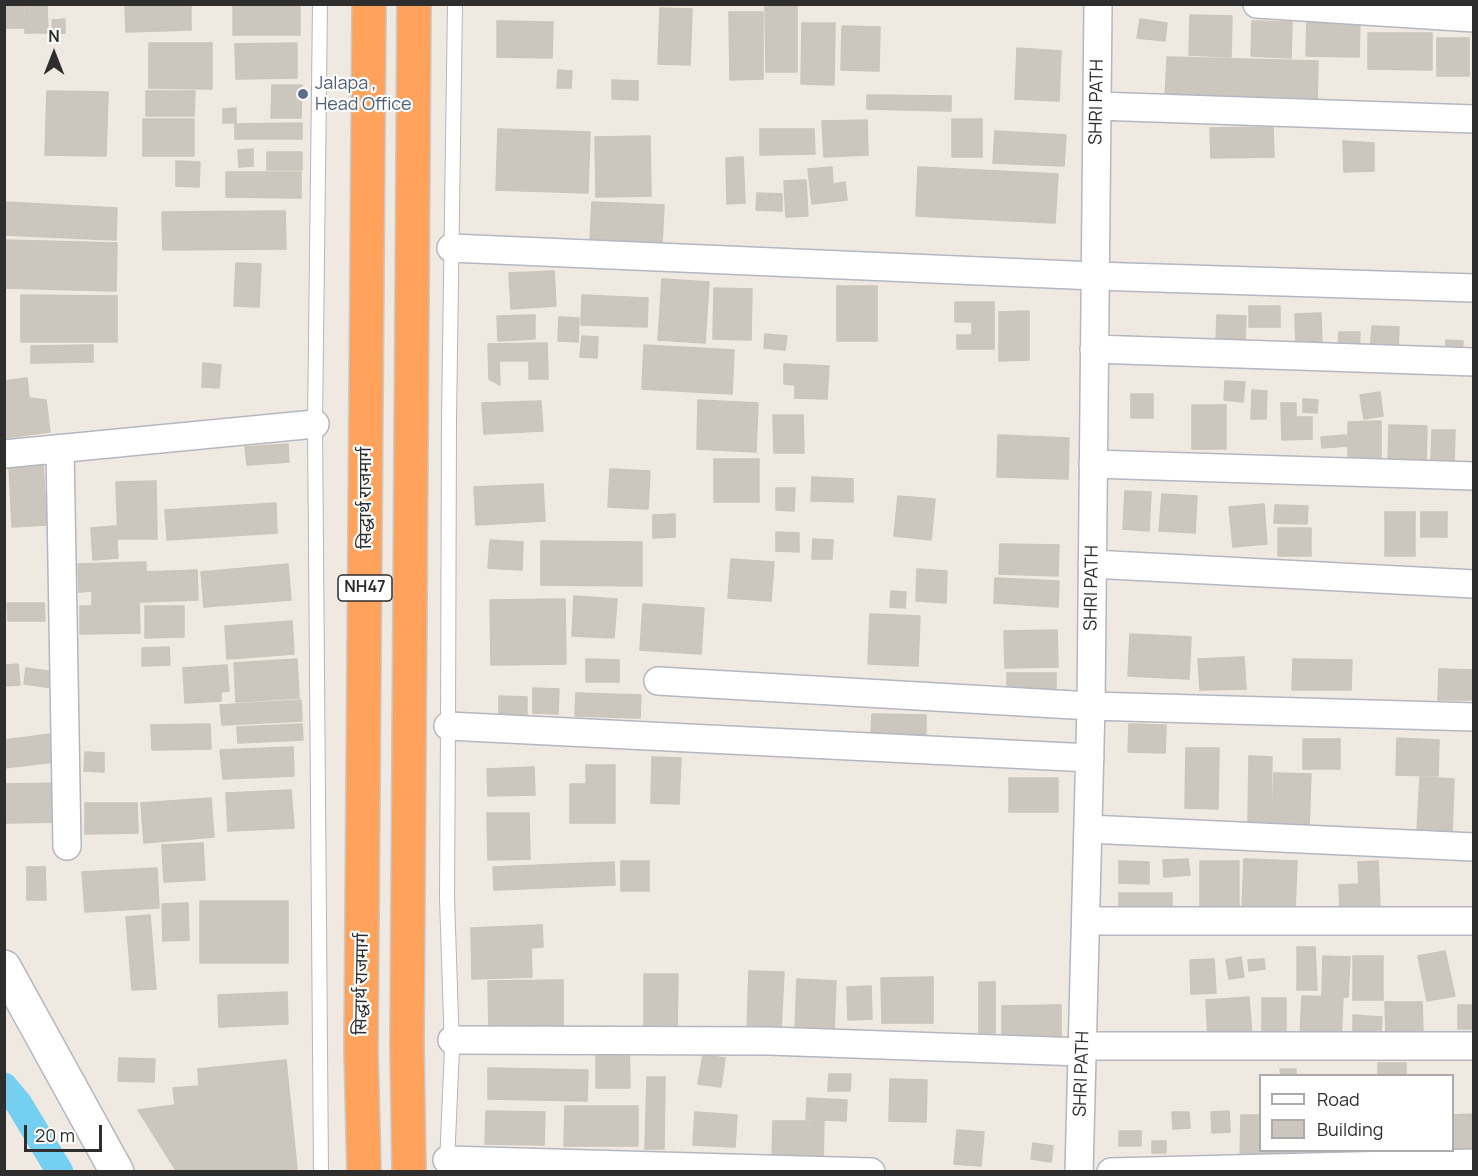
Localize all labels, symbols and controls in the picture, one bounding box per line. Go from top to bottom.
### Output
north arrow [24,24,84,84]
text: N [48,25,60,47]
street label: SHRI PATH [1085,59,1109,145]
place label: Jalapa , Head Office [315,73,412,116]
marker: Jalapa , Head Office [296,87,310,101]
street label: सिद्धार्थ राजमार्ग [355,447,377,549]
street label: SHRI PATH [1080,545,1104,631]
road number: NH47 [338,575,392,601]
street label: सिद्धार्थ राजमार्ग [350,933,374,1035]
street label: SHRI PATH [1070,1031,1094,1117]
legend [1259,1074,1454,1152]
text: Road [1317,1087,1360,1111]
scale bar [27,1113,105,1151]
text: Building [1317,1117,1383,1141]
text: 20 m [35,1123,75,1147]

